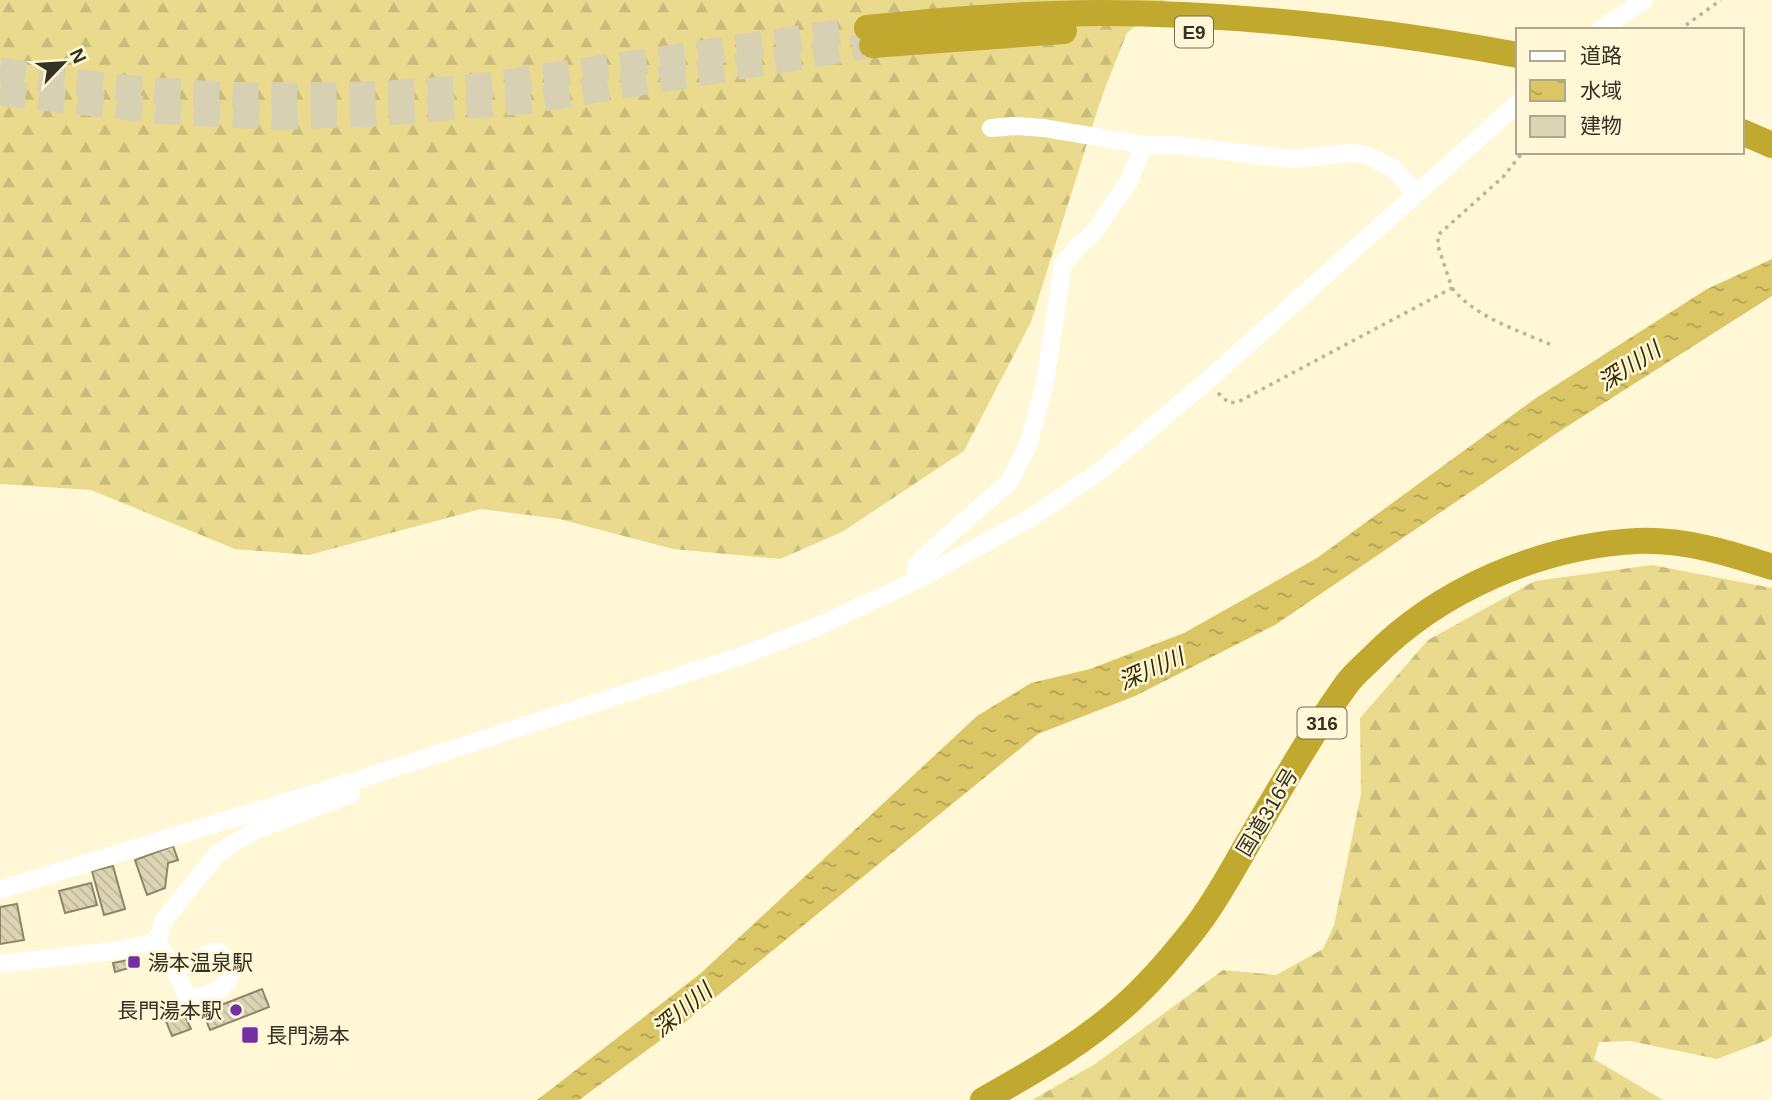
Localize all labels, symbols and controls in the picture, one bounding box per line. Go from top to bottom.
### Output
road number: E9 [1175,16,1213,48]
north arrow [28,28,98,98]
legend [1516,28,1744,154]
text: 道路 [1580,44,1622,67]
text: N [66,45,90,67]
text: 水域 [1580,79,1622,102]
text: 建物 [1580,114,1622,137]
water label: 深川川 [1593,335,1668,396]
water label: 深川川 [1114,642,1191,695]
road number: 316 [1298,708,1346,738]
street label: 国道316号 [1232,764,1302,860]
place label: 湯本温泉駅 [148,951,253,974]
marker: 湯本温泉駅 [126,954,142,970]
water label: 深川川 [647,976,719,1042]
place label: 長門湯本駅 [117,999,222,1022]
marker: 長門湯本駅 [228,1002,244,1018]
place label: 長門湯本 [266,1024,350,1047]
marker: 長門湯本 [240,1025,260,1045]

